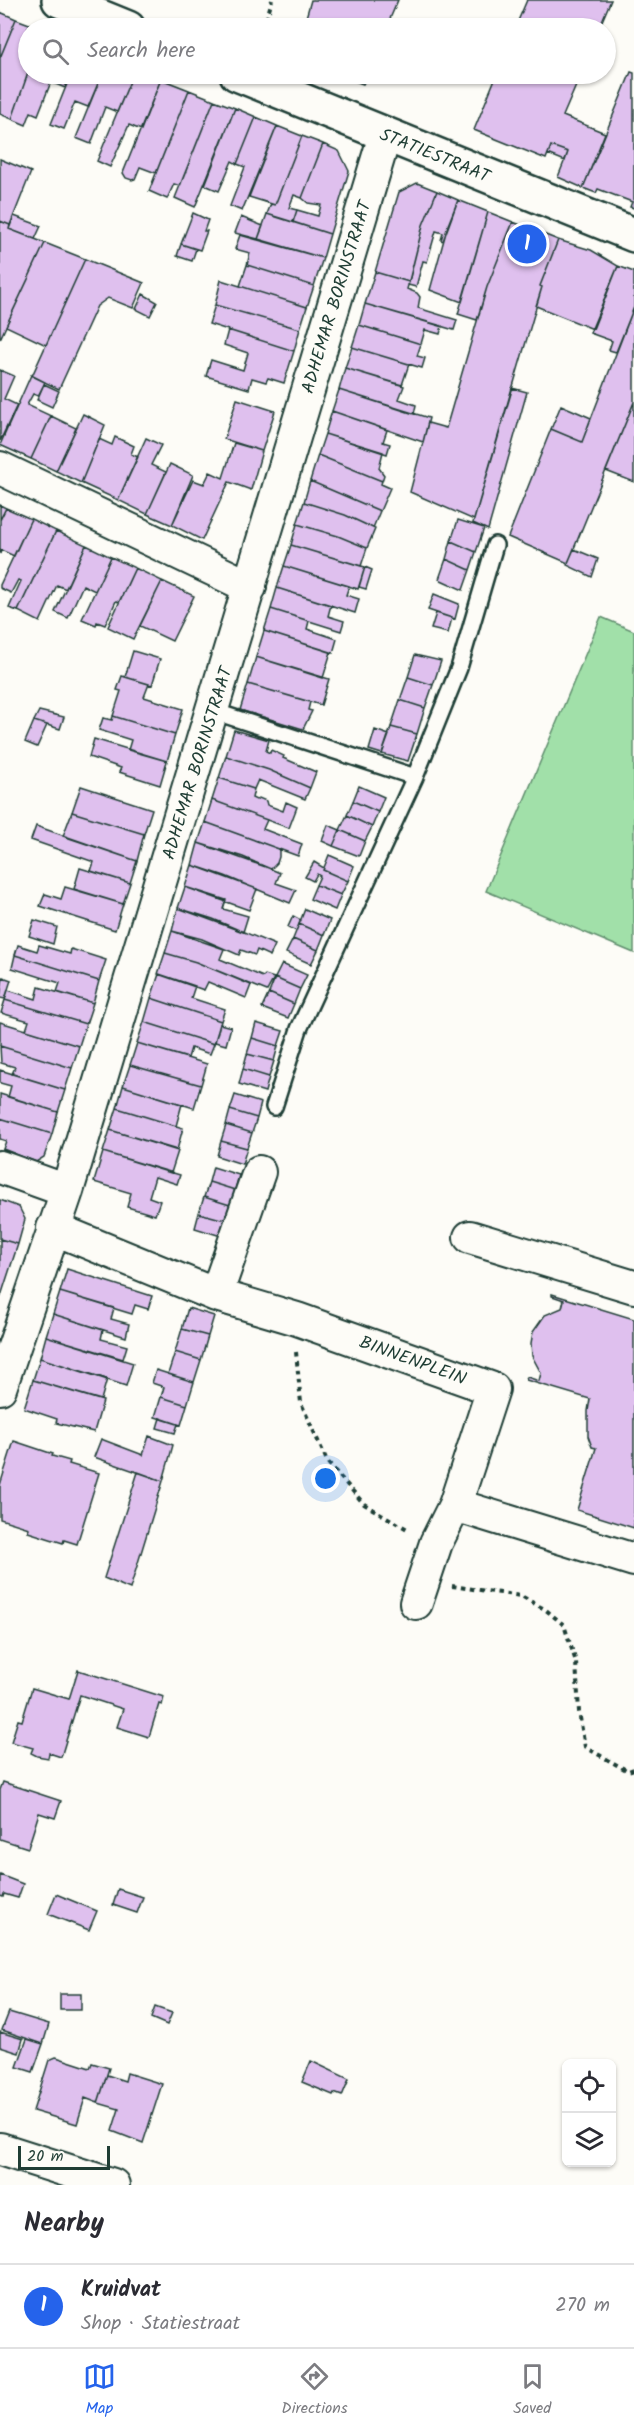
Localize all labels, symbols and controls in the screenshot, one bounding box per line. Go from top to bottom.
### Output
search box [18,18,616,84]
text: Search here [87,34,195,69]
icon: search [39,35,72,68]
street label: STATIESTRAAT [375,121,495,192]
street label: ADHEMAR BORINSTRAAT [294,196,381,397]
pin: 1 [508,222,546,266]
street label: ADHEMAR BORINSTRAAT [155,662,242,863]
street label: BINNENPLEIN [355,1329,470,1394]
your location [311,1464,340,1493]
map controls [562,2059,616,2167]
button: locate [562,2059,616,2113]
button: layers [562,2113,616,2167]
scale bar [18,2143,110,2170]
text: 20 m [27,2144,63,2169]
text: Nearby [24,2203,104,2245]
text: Kruidvat [81,2273,161,2308]
text: 1 [40,2290,47,2322]
text: 270 m [555,2290,610,2322]
text: Shop · Statiestraat [81,2308,240,2340]
tab: Map [83,2360,116,2421]
tab: Directions [281,2360,348,2421]
tab: Saved [513,2360,551,2421]

